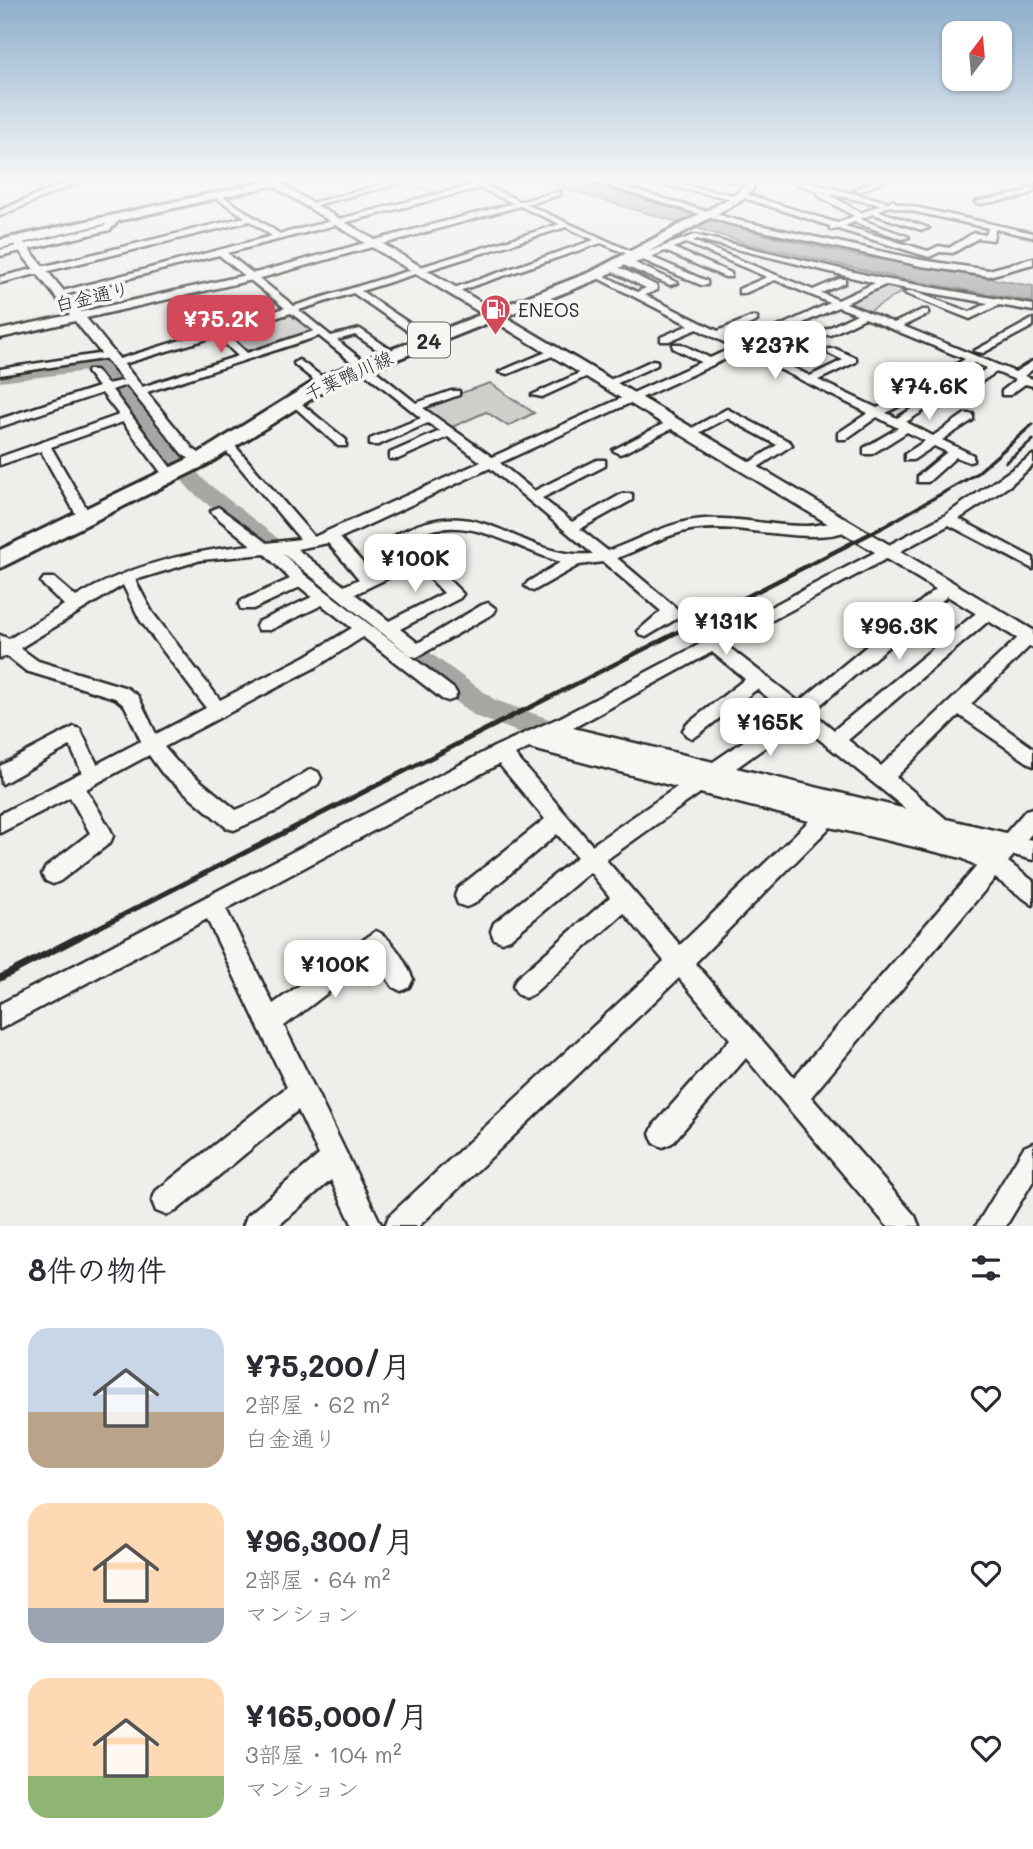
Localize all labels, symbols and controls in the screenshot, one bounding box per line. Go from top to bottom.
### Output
north arrow [942,21,1012,91]
map controls [942,21,1012,91]
street label: 白金通り [52,275,132,317]
fuel station icon: ENEOS [478,292,512,336]
pin: ¥75.2K [164,296,278,355]
place label: ENEOS [518,297,580,322]
text: ¥75.2K [183,303,259,333]
road number: 24 [408,322,450,358]
pin: ¥237K [726,322,824,381]
text: ¥237K [740,329,810,359]
street label: 千葉鴨川線 [300,344,396,406]
pin: ¥74.6K [872,362,986,422]
text: ¥74.6K [890,370,968,400]
pin: ¥100K [366,534,464,594]
text: ¥100K [380,542,450,572]
pin: ¥131K [677,598,775,657]
pin: ¥96.3K [842,602,956,662]
text: ¥131K [694,605,758,635]
text: ¥96.3K [860,610,938,640]
pin: ¥165K [721,698,819,758]
text: ¥165K [736,706,804,736]
pin: ¥100K [286,940,384,1000]
text: ¥100K [300,948,370,978]
text: 8件の物件 [28,1249,167,1289]
icon: filters [967,1249,1005,1287]
text: ¥75,200/月 [245,1345,411,1385]
icon: home [84,1356,168,1440]
icon: heart [967,1379,1005,1417]
text: 2部屋 · 62 m² [245,1389,390,1419]
text: 白金通り [245,1423,337,1453]
text: ¥96,300/月 [245,1520,414,1560]
icon: home [84,1531,168,1615]
icon: heart [967,1554,1005,1592]
text: 2部屋 · 64 m² [245,1564,390,1594]
text: マンション [245,1598,359,1628]
text: ¥165,000/月 [245,1695,428,1735]
icon: home [84,1706,168,1790]
icon: heart [967,1729,1005,1767]
text: 3部屋 · 104 m² [245,1739,402,1769]
text: マンション [245,1773,359,1803]

